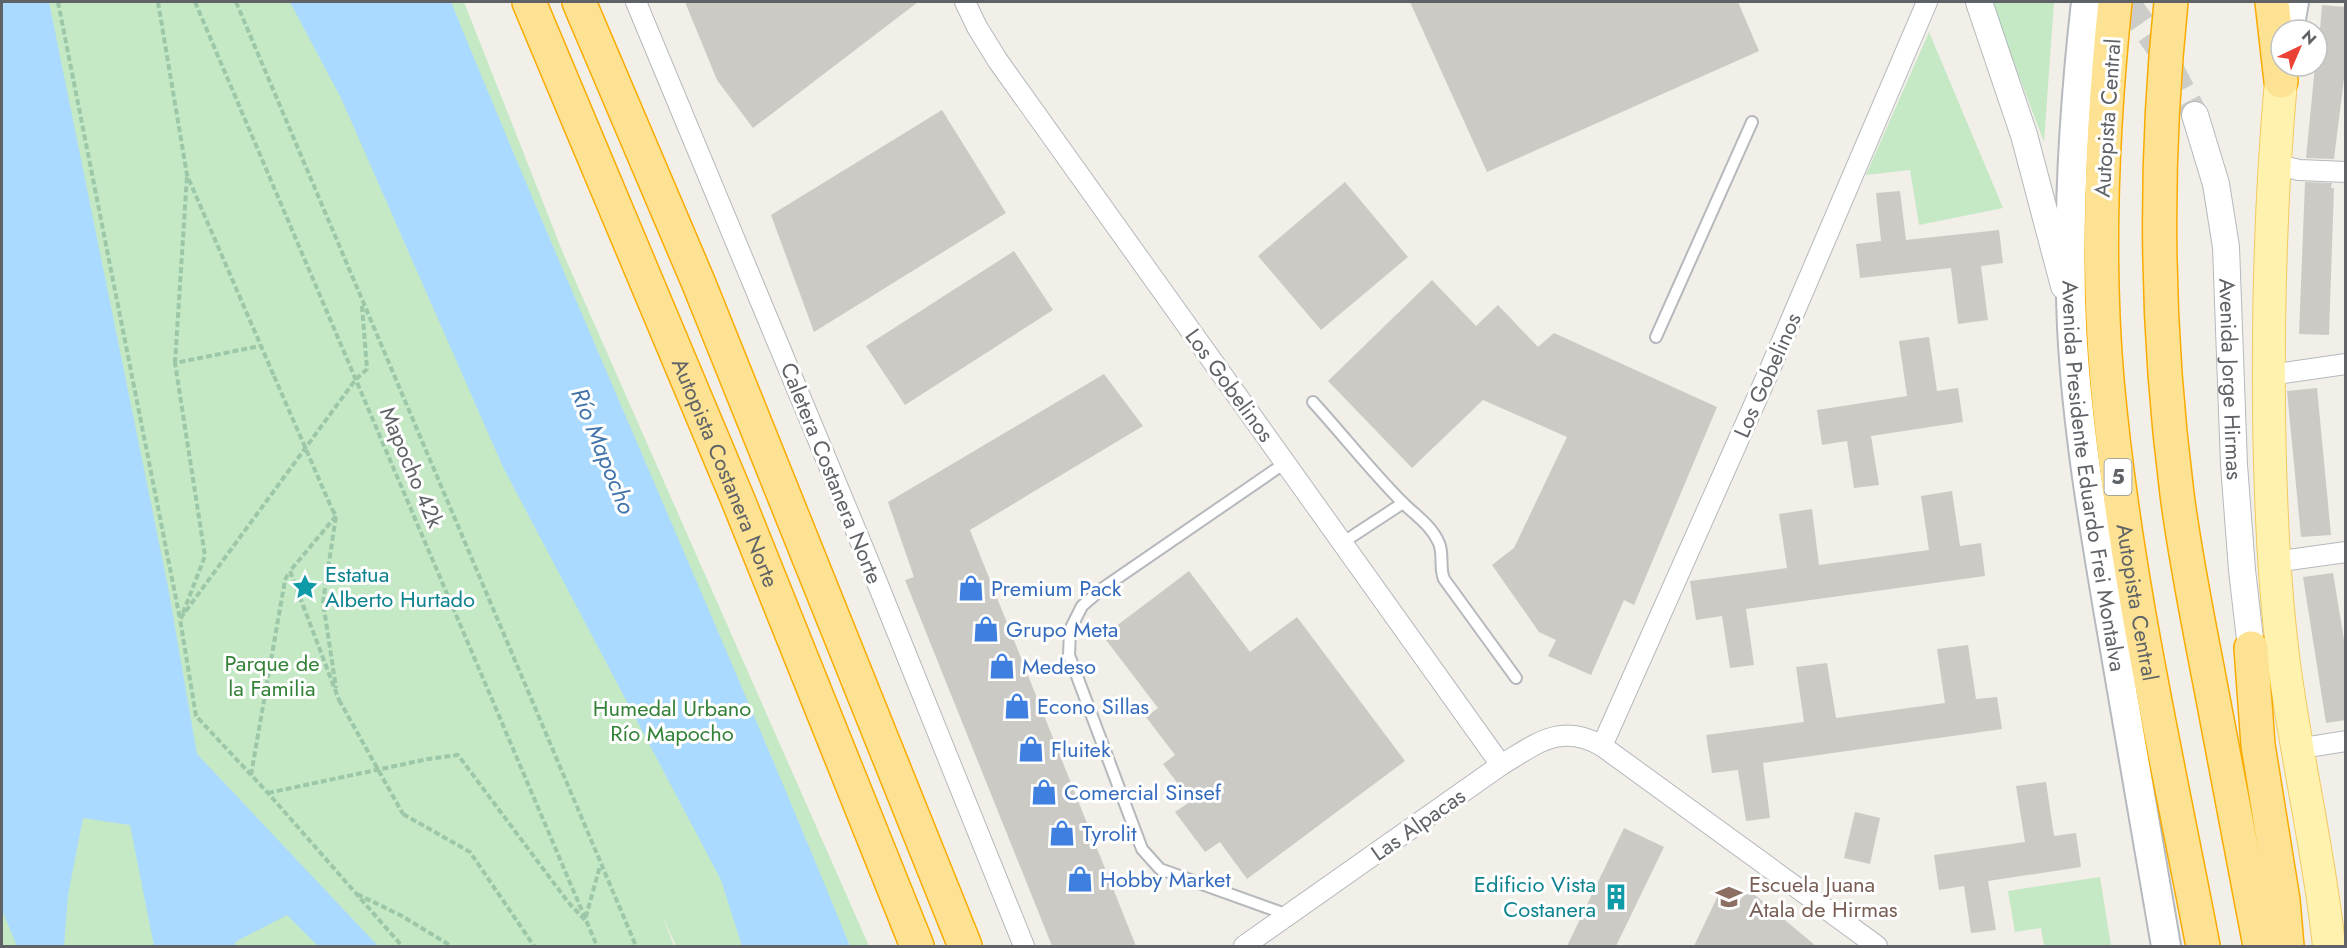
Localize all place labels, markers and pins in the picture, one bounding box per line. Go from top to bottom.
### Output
place label: Estatua Alberto Hurtado [325,558,475,615]
place icon: Estatua Alberto Hurtado [290,572,320,602]
place label: Premium Pack [991,572,1122,604]
shop icon: Premium Pack [956,573,986,603]
place label: Grupo Meta [1006,613,1118,645]
shop icon: Grupo Meta [971,614,1001,644]
place label: Medeso [1022,650,1096,682]
shop icon: Medeso [987,651,1017,681]
place label: Econo Sillas [1037,690,1149,722]
shop icon: Econo Sillas [1002,691,1032,721]
place label: Fluitek [1051,733,1111,765]
shop icon: Fluitek [1016,734,1046,764]
place label: Comercial Sinsef [1064,776,1222,808]
shop icon: Comercial Sinsef [1029,777,1059,807]
place label: Tyrolit [1082,817,1137,849]
shop icon: Tyrolit [1047,818,1077,848]
place label: Hobby Market [1100,863,1231,895]
shop icon: Hobby Market [1065,864,1095,894]
place label: Edificio Vista Costanera [1474,868,1596,925]
place label: Escuela Juana Atala de Hirmas [1749,868,1898,925]
building icon: Edificio Vista Costanera [1601,882,1631,912]
school or university icon: Escuela Juana Atala de Hirmas [1714,882,1744,912]

